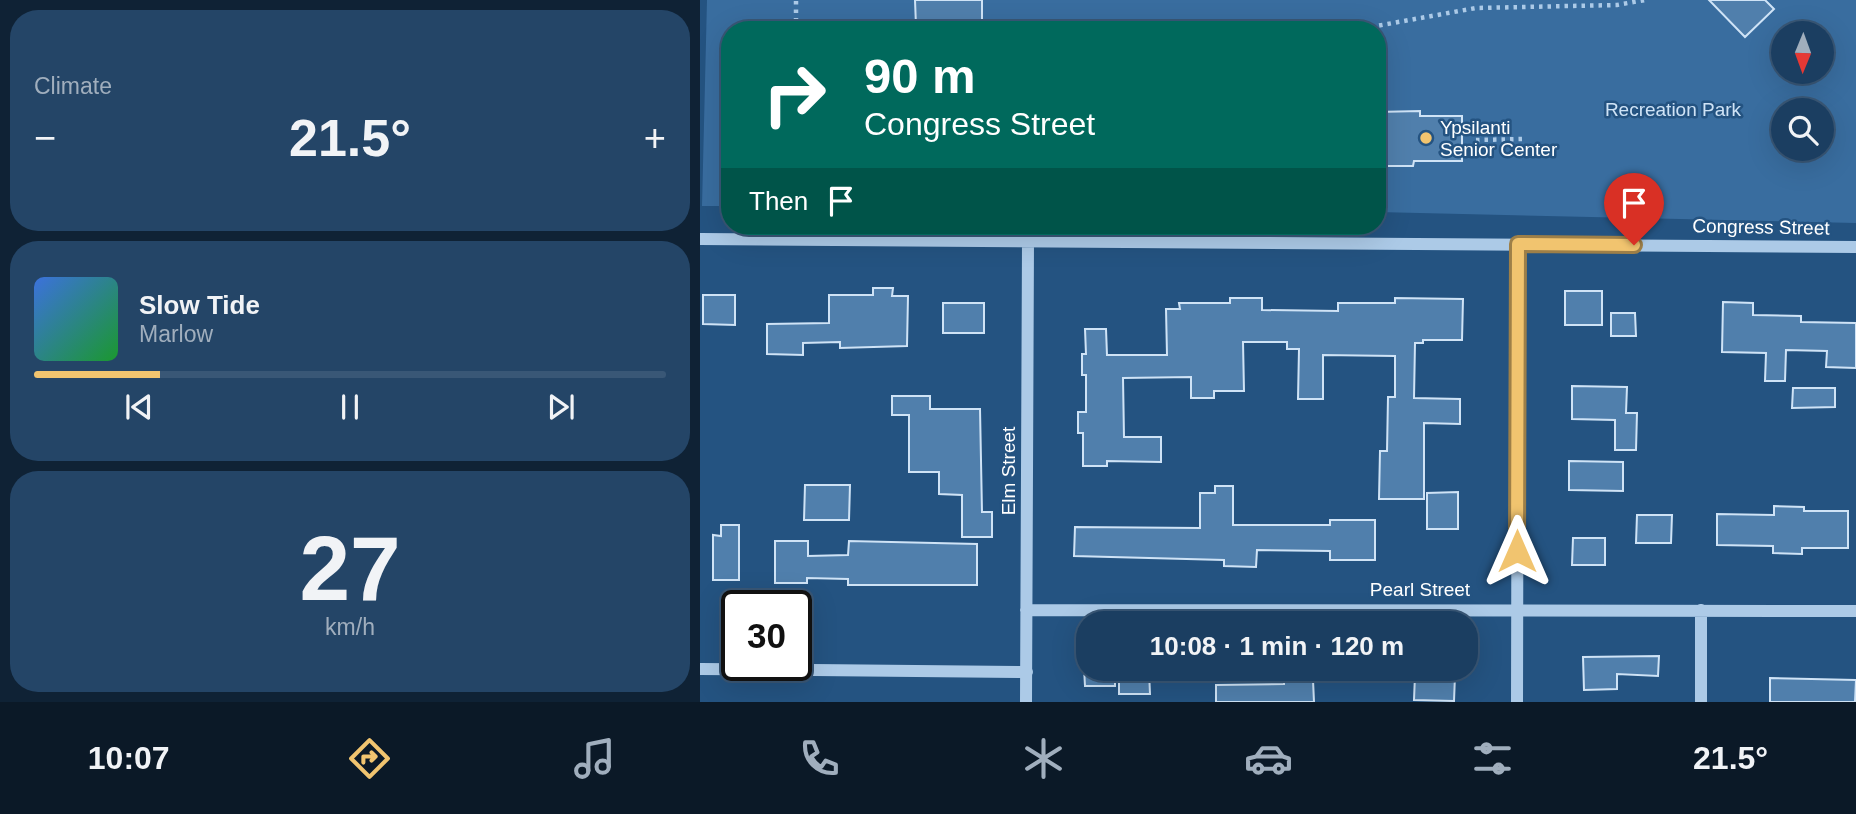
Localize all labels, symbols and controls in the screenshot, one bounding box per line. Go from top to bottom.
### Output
north arrow [1771,21,1834,84]
map controls [1771,21,1834,161]
icon: right [749,49,840,140]
text: 90 m [864,49,976,103]
text: Climate [34,73,112,99]
button: search [1771,98,1834,161]
park label: Recreation Park [1605,99,1742,120]
text: Congress Street [864,106,1095,142]
text: 21.5° [289,109,411,167]
text: − [34,117,56,159]
text: + [644,117,666,159]
place label: Ypsilanti Senior Center [1440,117,1558,160]
marker: Ypsilanti Senior Center [1418,130,1434,146]
pin [1604,173,1664,245]
icon: arrive [822,182,860,220]
icon: arrive [1615,184,1653,222]
text: Then [749,186,808,216]
street label: Congress Street [1692,215,1831,239]
text: Slow Tide [139,290,260,320]
text: Marlow [139,321,213,347]
icon: previous [120,388,158,426]
icon: pause [331,388,369,426]
icon: next [542,388,580,426]
street label: Elm Street [998,426,1019,515]
position arrow [1480,514,1554,588]
text: 27 [299,518,401,619]
street label: Pearl Street [1370,579,1471,600]
speed limit sign: 30 [721,590,812,681]
text: km/h [325,614,375,640]
text: 10:08 · 1 min · 120 m [1150,631,1404,661]
icon: directions [345,734,394,783]
icon: music [570,734,619,783]
icon: phone [795,734,844,783]
icon: climate [1019,734,1068,783]
icon: car [1244,734,1293,783]
icon: filters [1468,734,1517,783]
text: 10:07 [88,740,170,776]
text: 21.5° [1693,740,1768,776]

